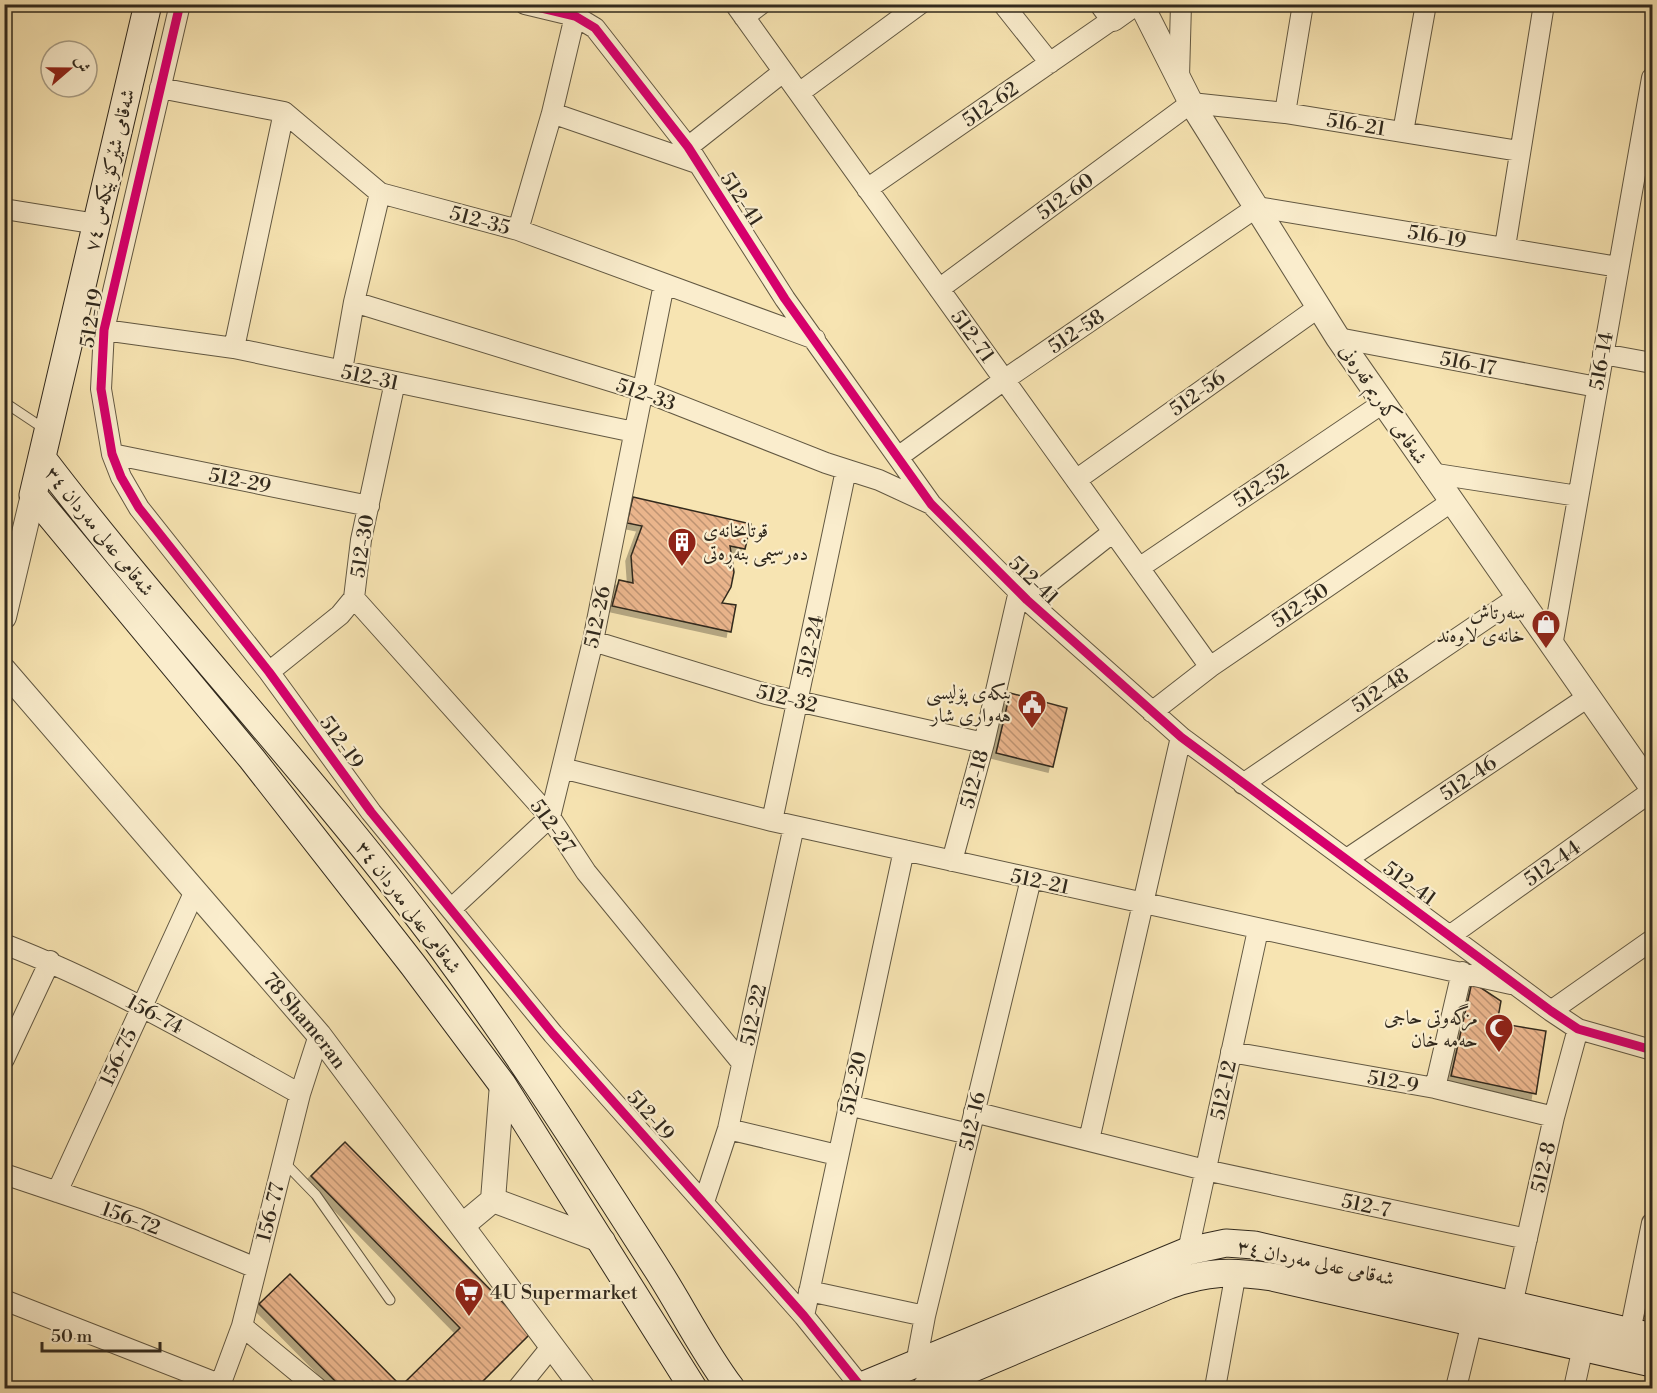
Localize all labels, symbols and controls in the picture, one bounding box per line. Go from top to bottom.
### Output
north arrow [39,39,99,99]
text: ش [70,53,94,75]
street label: 512-62 [958,77,1024,133]
street label: شەقامی شێرکۆ بێکەس ٧٤ [80,87,141,254]
street label: 516-21 [1325,109,1387,143]
street label: 512-41 [714,168,768,232]
street label: 512-60 [1032,168,1099,226]
street label: 512-35 [447,201,513,241]
street label: 516-19 [1406,221,1468,254]
street label: 512-19 [75,287,109,350]
street label: 512-58 [1044,304,1110,360]
street label: 512-71 [944,306,999,368]
street label: 516-14 [1585,330,1620,392]
street label: شەقامی کەریم قەرەنی [1330,339,1433,472]
street label: 516-17 [1438,347,1498,382]
street label: 512-31 [338,360,401,397]
street label: 512-56 [1165,366,1231,422]
street label: 512-33 [612,374,679,417]
street label: 512-52 [1229,459,1294,514]
street label: شەقامی عەلی مەردان ٣٤ [39,462,159,602]
street label: 512-29 [206,463,273,500]
street label: 512-30 [346,513,381,580]
place label: قوتابخانەی دەرسیمی بنەڕەتی [703,519,808,569]
building icon: قوتابخانەی دەرسیمی بنەڕەتی [666,526,698,568]
street label: 512-41 [1003,551,1063,611]
street label: 512-50 [1267,578,1334,634]
street label: 512-26 [580,584,617,651]
place label: سەرتاش خانەی لاوەند [1436,601,1525,649]
shop icon: سەرتاش خانەی لاوەند [1530,608,1562,650]
street label: 512-24 [793,613,830,680]
street label: 512-48 [1348,663,1414,719]
street label: 512-32 [754,680,820,719]
place label: بنکەی پۆلیسی هەواری شار [926,681,1011,729]
public building icon: بنکەی پۆلیسی هەواری شار [1016,688,1048,730]
street label: 512-19 [313,712,368,774]
street label: 512-18 [956,747,995,812]
street label: 512-46 [1436,751,1502,807]
street label: 512-27 [524,795,580,859]
street label: شەقامی عەلی مەردان ٣٤ [350,836,466,979]
street label: 512-44 [1520,836,1586,893]
street label: 512-41 [1378,857,1441,912]
street label: 512-21 [1008,864,1072,901]
street label: 78 Shameran [257,968,351,1075]
street label: 512-22 [736,982,773,1048]
street label: 156-74 [122,990,187,1041]
place label: مزگەوتی حاجی حەمە خان [1384,1003,1478,1054]
mosque icon: مزگەوتی حاجی حەمە خان [1483,1012,1515,1054]
street label: 156-75 [95,1025,143,1090]
street label: 512-20 [836,1049,873,1117]
street label: 512-12 [1206,1058,1243,1122]
street label: 512-9 [1365,1066,1420,1099]
street label: 512-19 [621,1086,679,1146]
street label: 512-16 [955,1090,992,1153]
street label: 512-8 [1526,1139,1562,1195]
street label: 156-77 [252,1180,291,1244]
street label: 512-7 [1339,1189,1392,1224]
street label: 156-72 [98,1197,163,1242]
street label: شەقامی عەلی مەردان ٣٤ [1235,1235,1397,1292]
supermarket icon: 4U Supermarket [453,1276,485,1318]
place label: 4U Supermarket [490,1281,638,1306]
scale bar [42,1315,160,1353]
text: 50 m [51,1325,93,1348]

